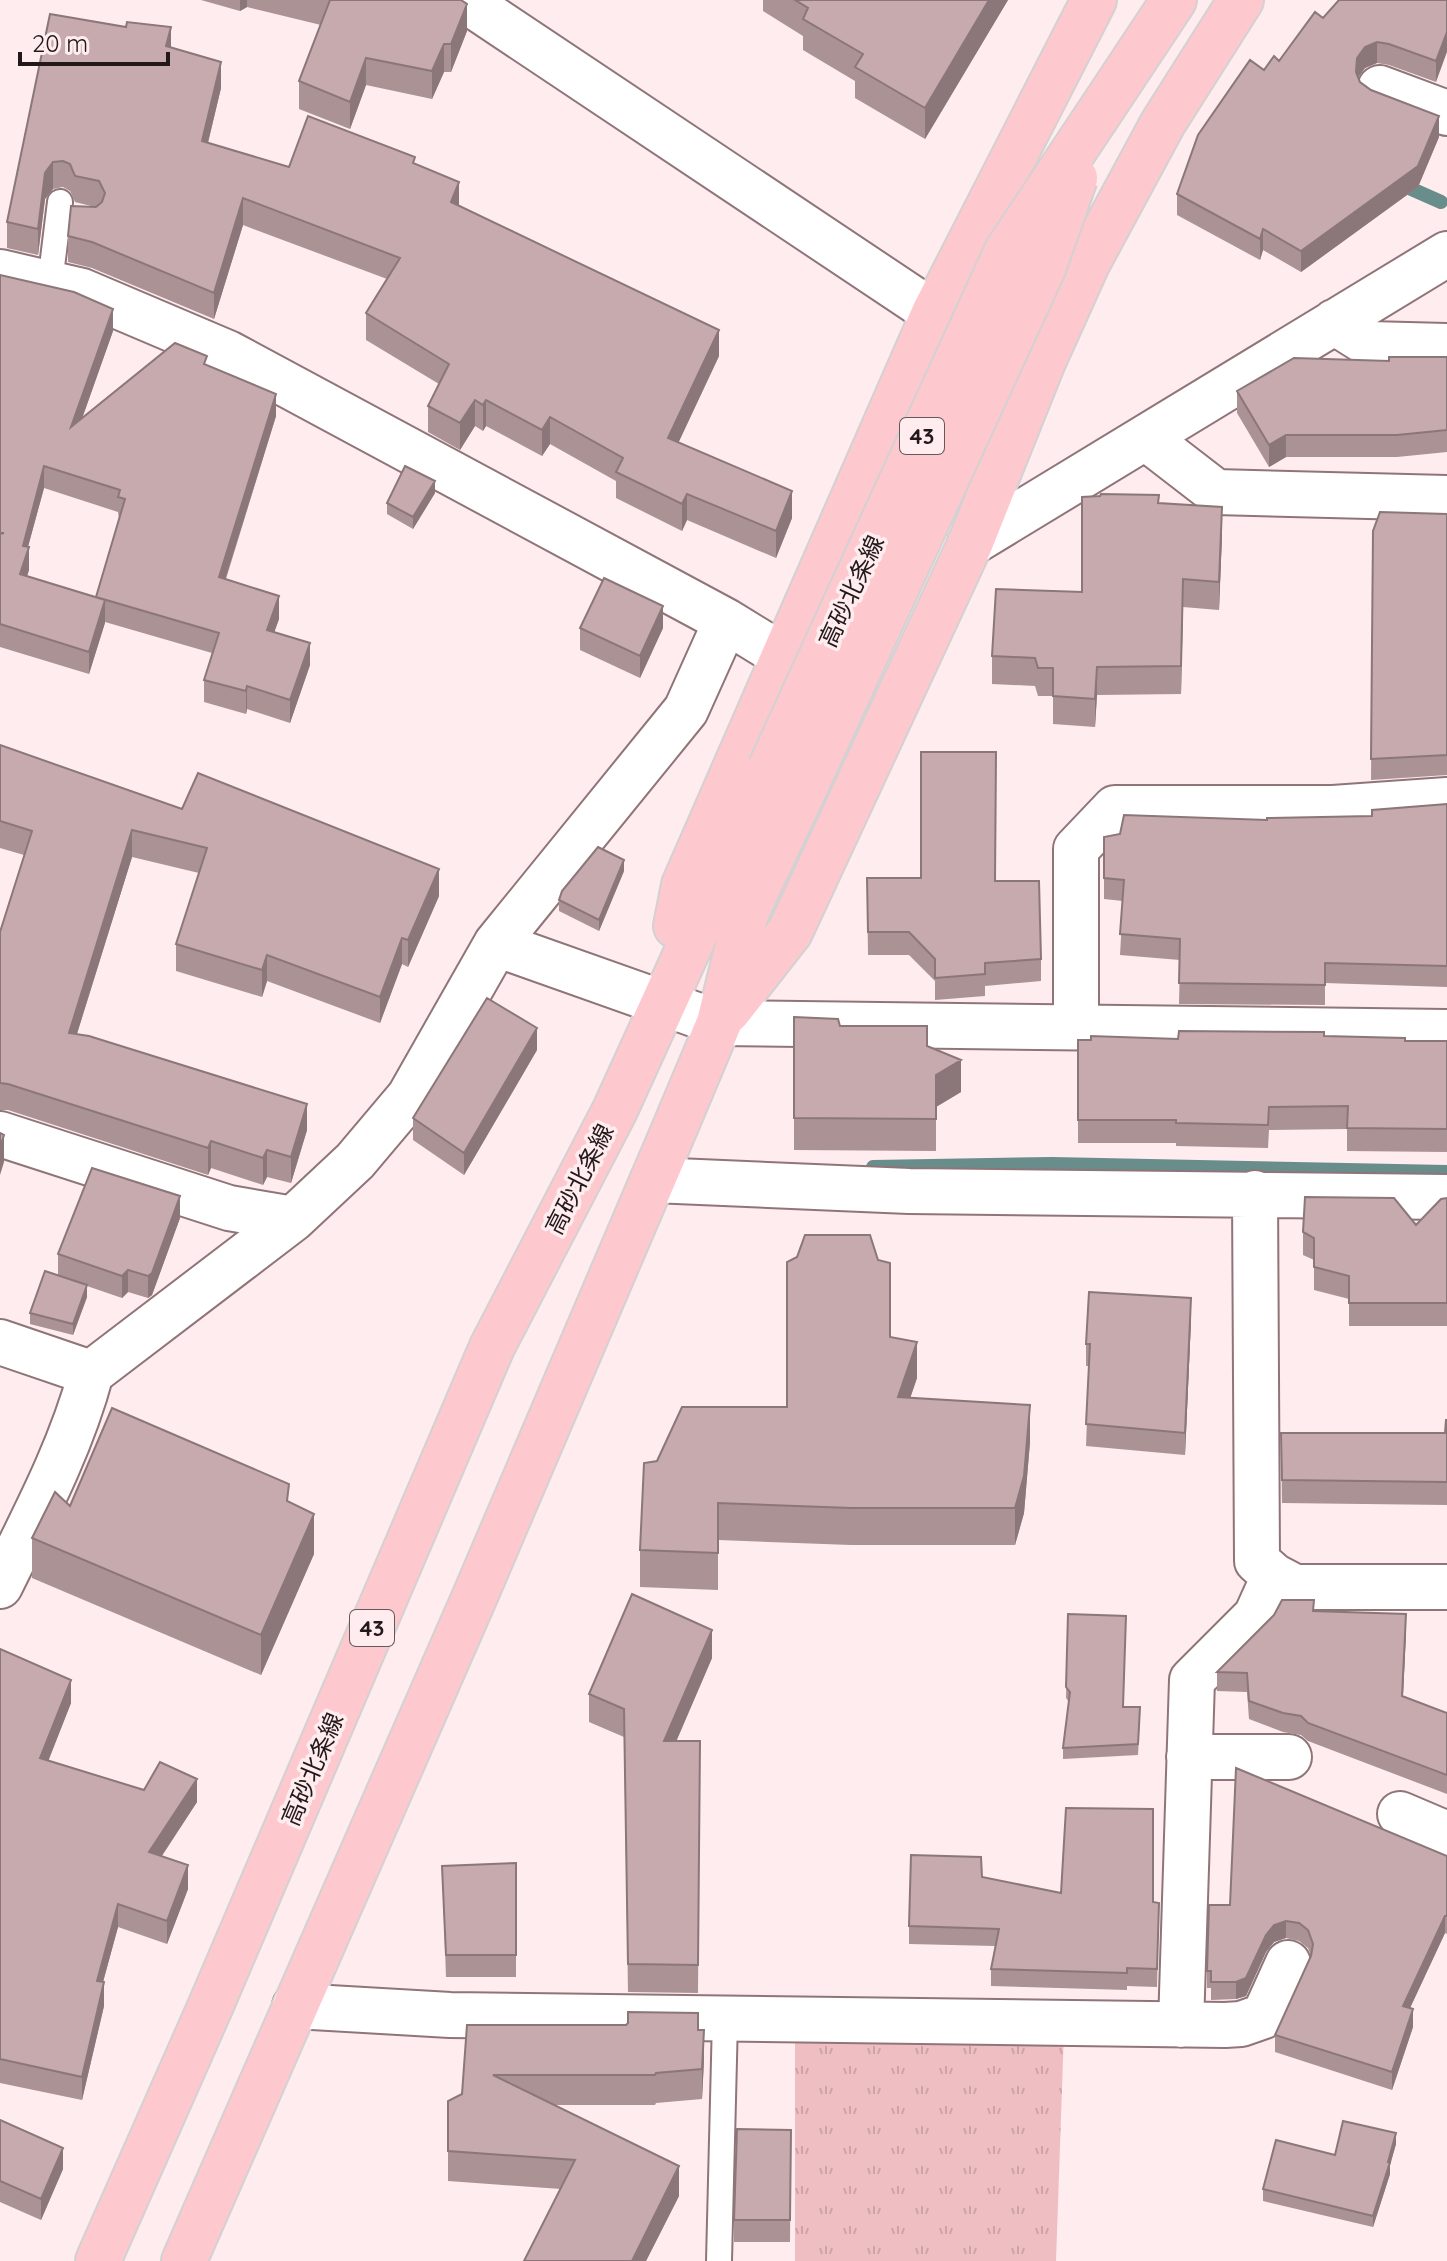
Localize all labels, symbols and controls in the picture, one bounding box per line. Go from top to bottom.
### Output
scale bar [20,16,168,66]
text: 20 m [32,28,88,58]
road number: 43 [900,418,944,454]
street label: 高砂北条線 [812,530,890,652]
street label: 高砂北条線 [538,1119,620,1239]
road number: 43 [350,1610,394,1646]
street label: 高砂北条線 [275,1708,349,1830]

